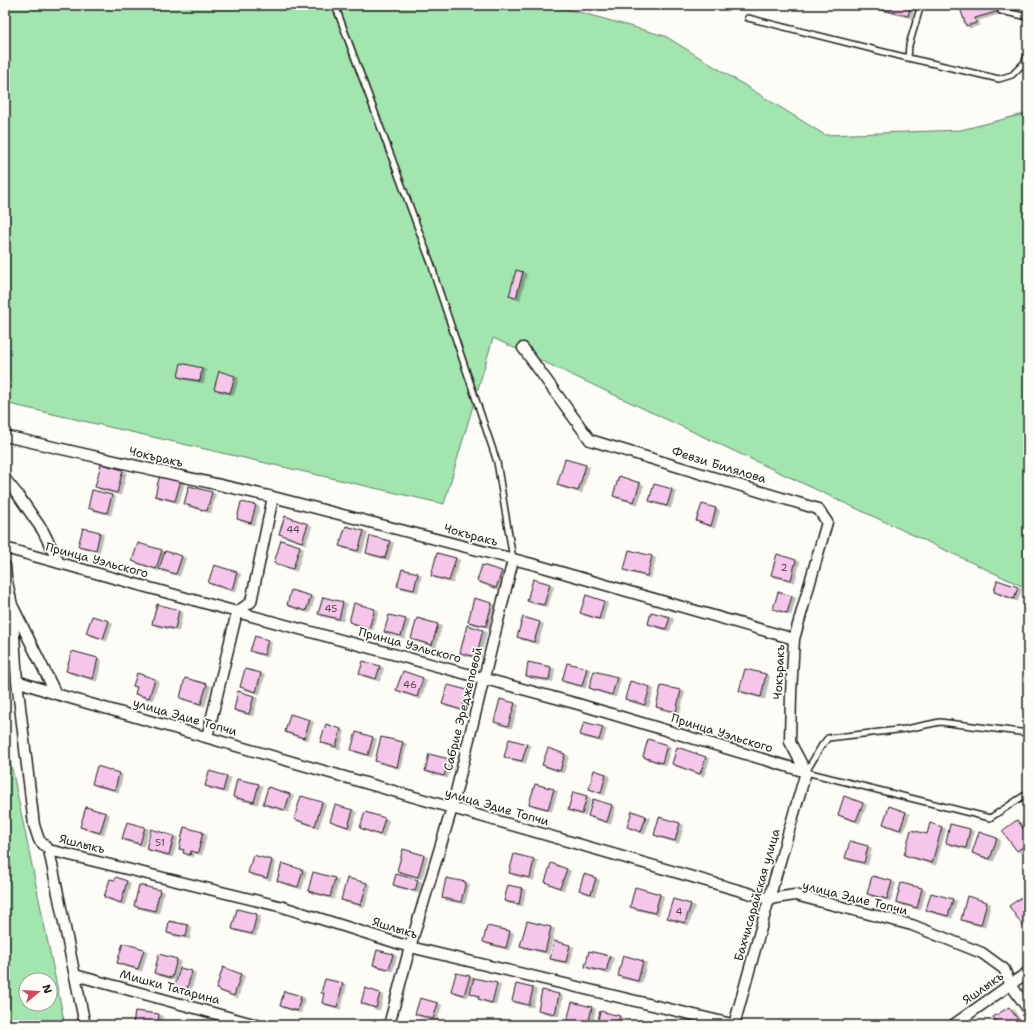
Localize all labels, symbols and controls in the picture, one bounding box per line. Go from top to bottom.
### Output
street label: Чокъракъ [127,443,185,471]
street label: Февзи Билялова [670,443,769,487]
street label: Чокъракъ [442,520,500,550]
house number: 44 [286,523,300,536]
street label: Принца Уэльского [44,539,150,581]
house number: 2 [781,561,788,574]
house number: 45 [325,602,337,615]
street label: Принца Уэльского [357,624,463,666]
street label: Чокъракъ [770,644,788,700]
street label: Сабрие Эреджеповой [440,645,486,773]
house number: 46 [403,678,417,691]
street label: улица Эдие Топчи [131,694,239,740]
street label: Принца Уэльского [669,710,775,756]
street label: улица Эдие Топчи [443,784,551,830]
street label: Бахчисарайская улица [730,826,784,963]
street label: Яшлыкъ [57,831,107,857]
house number: 51 [155,836,165,849]
street label: улица Эдие Топчи [801,877,909,919]
house number: 4 [676,905,683,918]
street label: Яшлыкъ [370,914,420,942]
street label: Мишки Татарина [118,966,222,1008]
street label: Яшлыкъ [959,968,1007,1008]
north arrow [18,972,58,1012]
text: N [39,983,56,996]

